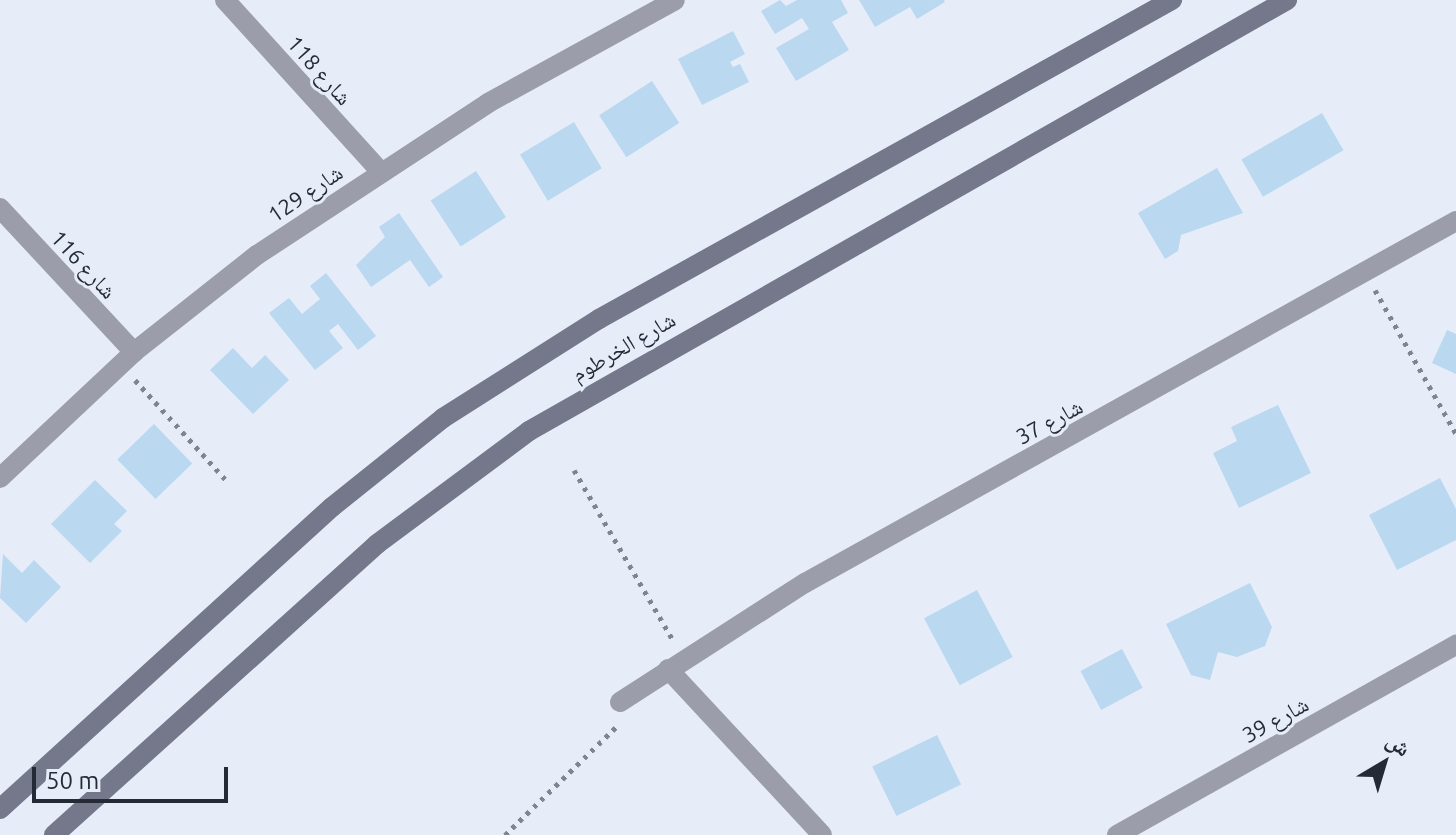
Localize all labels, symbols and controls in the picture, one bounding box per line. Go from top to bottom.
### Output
street label: شارع 118 [282,30,358,110]
street label: شارع 129 [263,159,347,227]
street label: شارع 116 [46,224,122,304]
street label: شارع الخرطوم [566,306,680,386]
street label: شارع 37 [1011,393,1087,449]
street label: شارع 39 [1237,690,1313,748]
north arrow [1344,723,1424,803]
text: ش [1382,727,1416,761]
scale bar [36,751,232,801]
text: 50 m [46,767,99,794]

